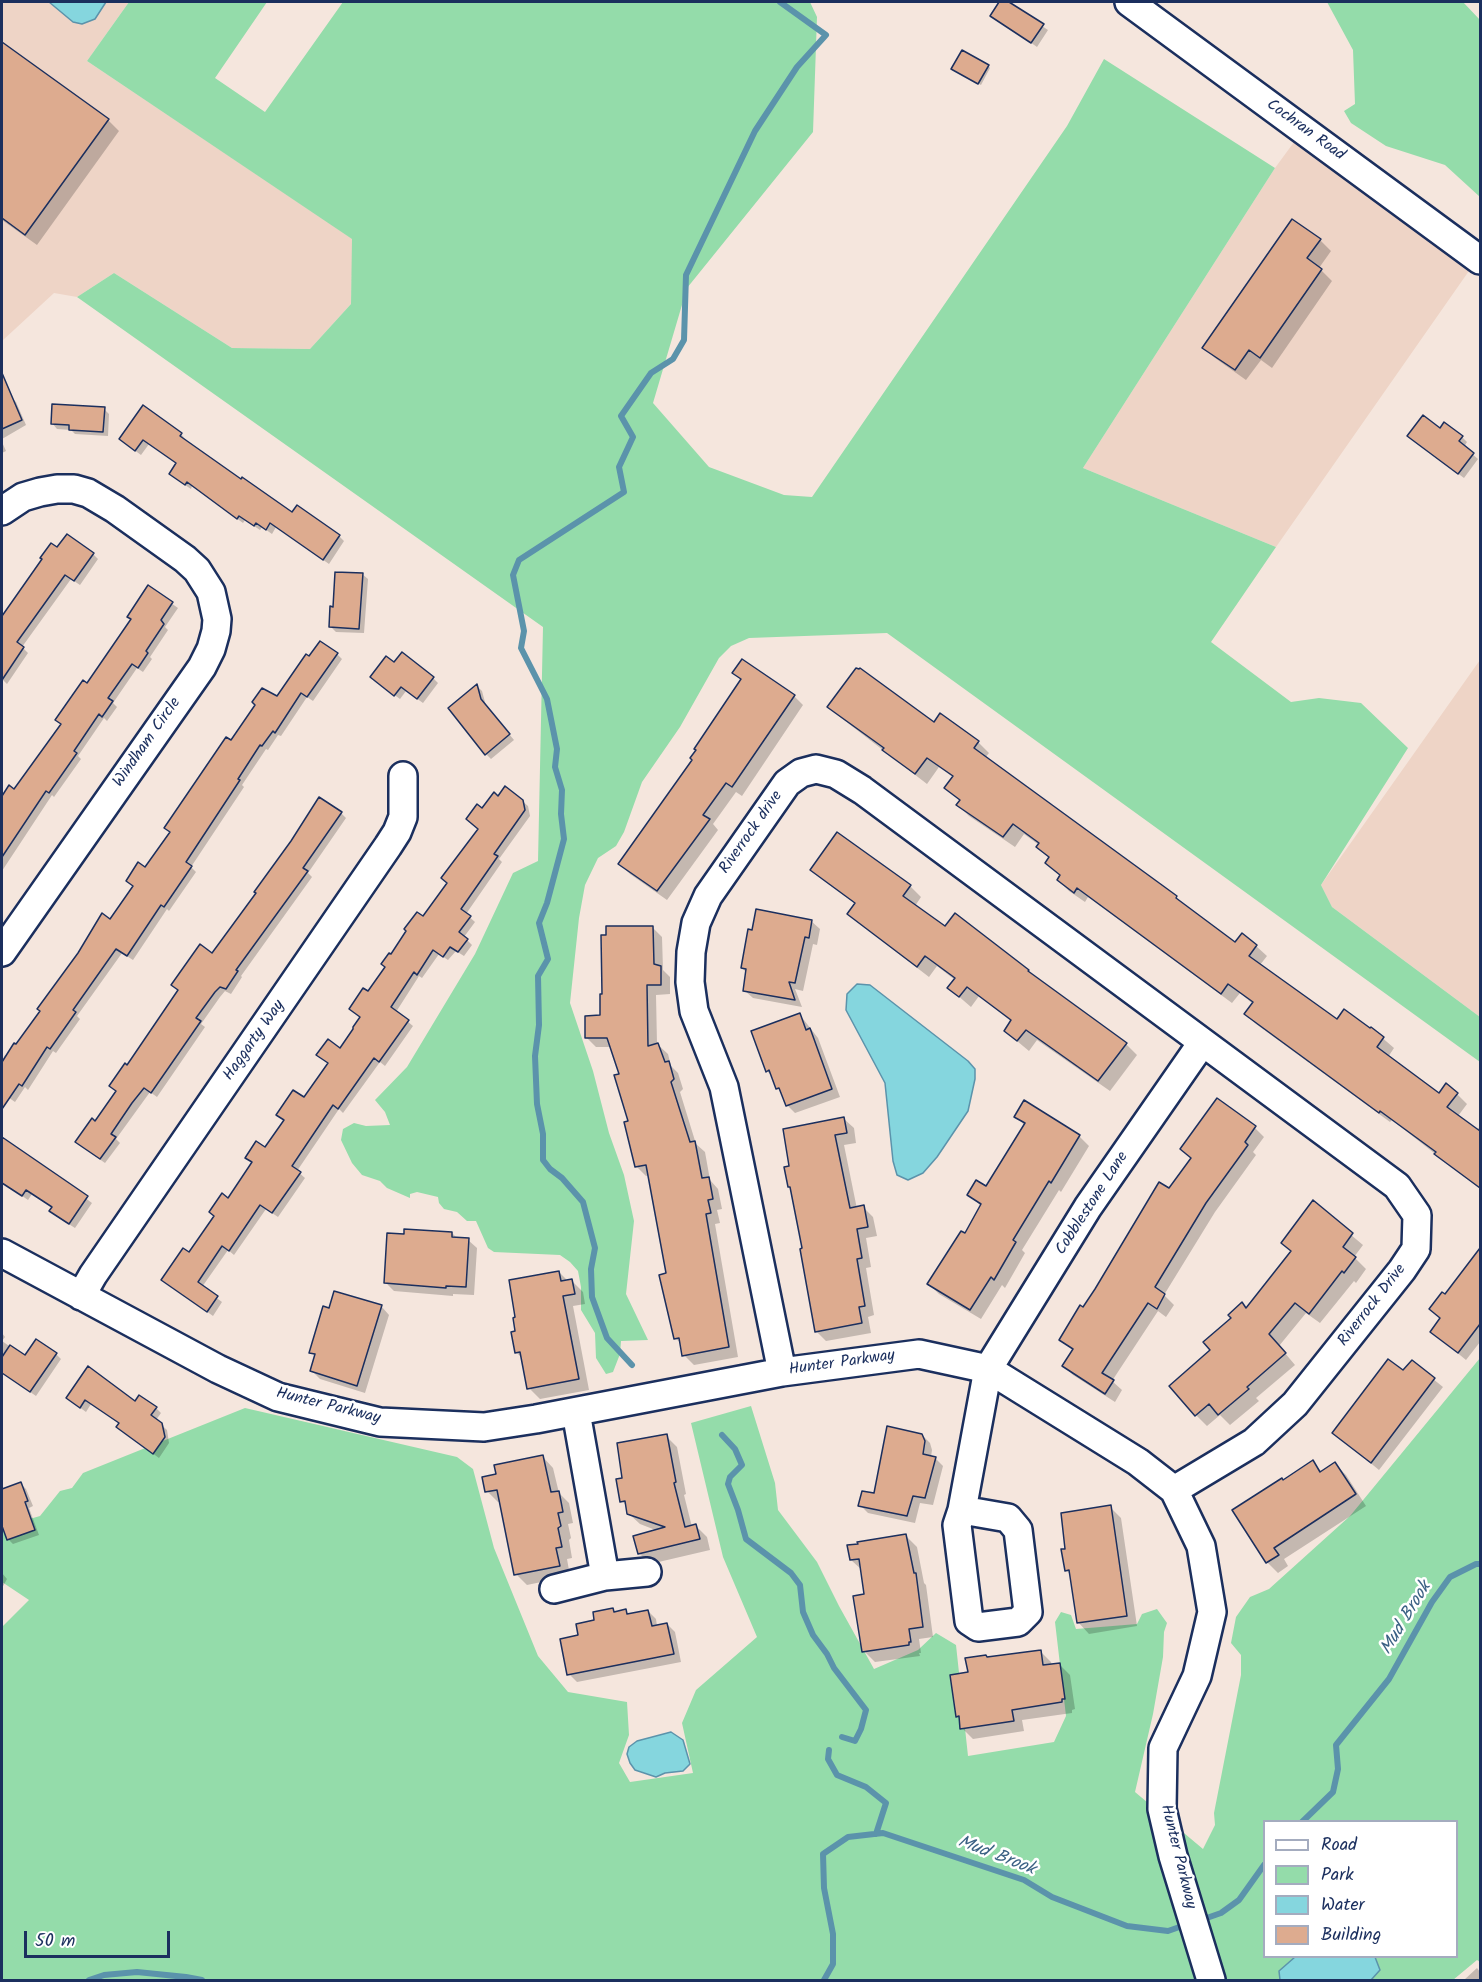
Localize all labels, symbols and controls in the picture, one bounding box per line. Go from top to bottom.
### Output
street label: Cochran Road [1262,96,1348,166]
street label: Windham Circle [110,694,186,792]
street label: Riverrock drive [716,788,788,878]
street label: Haggarty Way [220,997,290,1085]
street label: Cobblestone Lane [1053,1149,1133,1259]
street label: Riverrock Drive [1335,1261,1411,1351]
street label: Hunter Parkway [788,1347,896,1381]
street label: Hunter Parkway [274,1385,382,1429]
water label: Mud Brook [1377,1579,1437,1659]
street label: Hunter Parkway [1155,1803,1199,1911]
legend [1263,1820,1458,1958]
text: Road [1321,1831,1357,1860]
water label: Mud Brook [954,1832,1038,1882]
text: Park [1321,1861,1354,1890]
text: Water [1321,1891,1365,1920]
scale bar [27,1919,172,1957]
text: Building [1321,1921,1381,1950]
text: 50 m [35,1927,75,1956]

